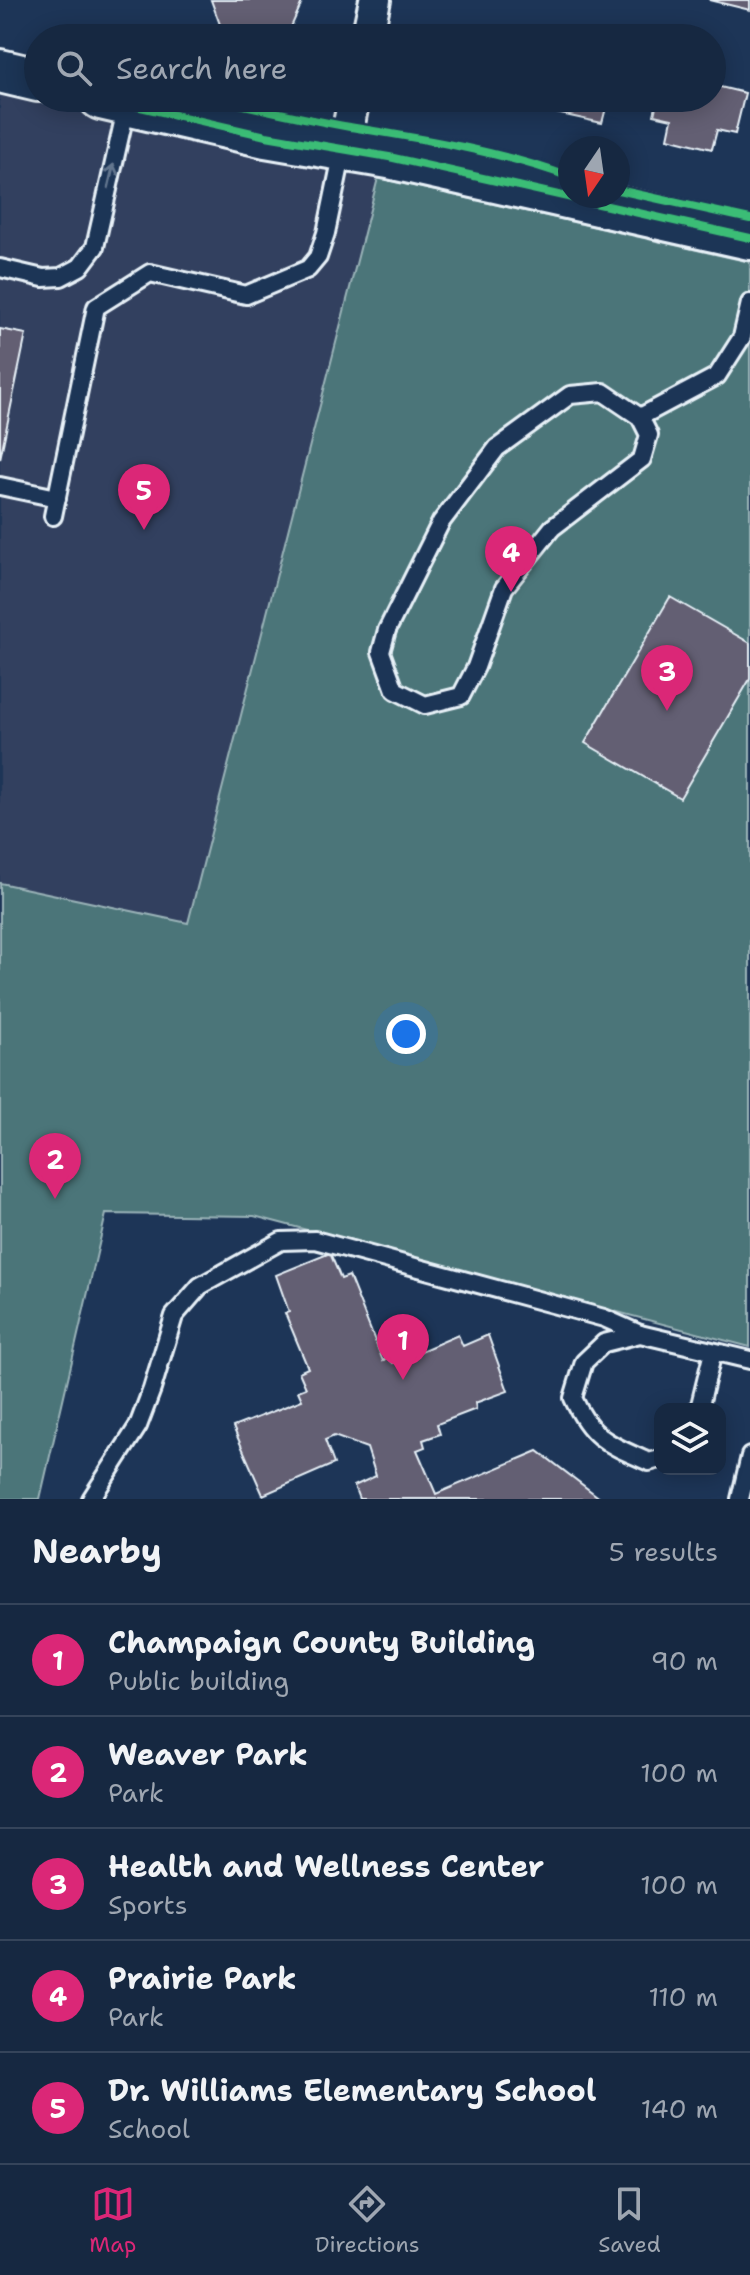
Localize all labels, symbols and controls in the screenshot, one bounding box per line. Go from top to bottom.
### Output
search box [24,24,726,112]
icon: search [52,46,96,90]
text: Search here [116,48,287,89]
north arrow [558,136,630,208]
one-way arrow [104,164,119,190]
pin: 5 [118,464,170,530]
pin: 4 [485,526,537,592]
pin: 3 [641,645,693,711]
your location [386,1014,426,1054]
pin: 2 [29,1133,81,1199]
pin: 1 [377,1314,429,1380]
map controls [654,1403,726,1475]
button: layers [654,1403,726,1475]
text: Nearby [32,1528,162,1574]
text: 5 results [609,1534,718,1569]
text: Champaign County Building [108,1622,535,1663]
text: 1 [52,1643,64,1678]
text: 90 m [651,1643,718,1678]
text: Public building [108,1663,289,1698]
text: Weaver Park [108,1734,308,1775]
text: 2 [49,1755,67,1790]
text: 100 m [640,1755,718,1790]
text: Park [108,1775,164,1810]
text: Health and Wellness Center [108,1846,544,1887]
text: 3 [49,1867,67,1902]
text: 100 m [640,1867,718,1902]
text: Sports [108,1887,188,1922]
text: Prairie Park [108,1958,297,1999]
text: 4 [49,1979,67,2014]
text: 110 m [648,1979,718,2014]
text: Park [108,1999,164,2034]
text: Dr. Williams Elementary School [108,2070,596,2111]
text: 5 [50,2091,66,2126]
text: 140 m [641,2091,718,2126]
text: School [108,2111,190,2146]
tab: Map [89,2182,136,2259]
tab: Directions [315,2182,420,2259]
tab: Saved [598,2182,661,2259]

